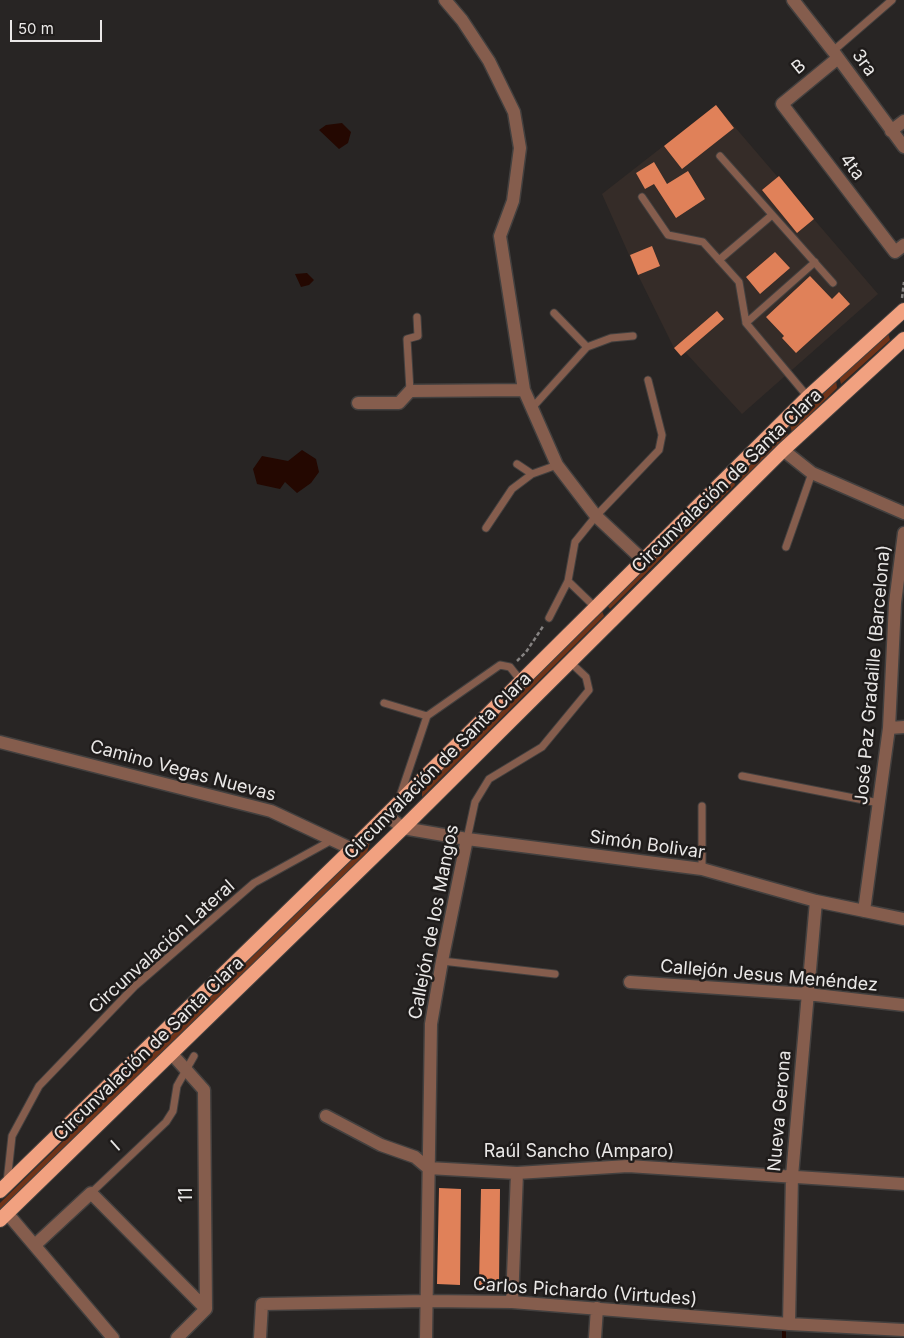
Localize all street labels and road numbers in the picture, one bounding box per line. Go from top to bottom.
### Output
street label: 3ra [847,45,881,81]
street label: B [788,55,810,79]
street label: 4ta [835,149,869,185]
street label: Circunvalación de Santa Clara [628,384,826,578]
street label: José Paz Gradaille (Barcelona) [851,544,895,806]
street label: Circunvalación de Santa Clara [340,668,536,864]
street label: Camino Vegas Nuevas [88,736,278,806]
street label: Callejón de los Mangos [405,823,463,1021]
street label: Simón Bolivar [588,826,706,864]
street label: Circunvalación Lateral [85,876,239,1018]
street label: Circunvalación de Santa Clara [50,952,248,1146]
street label: Callejón Jesus Menéndez [659,956,879,996]
street label: Nueva Gerona [764,1050,796,1172]
street label: I [107,1136,125,1156]
street label: Raúl Sancho (Amparo) [484,1141,674,1163]
street label: 11 [176,1188,198,1202]
street label: Carlos Pichardo (Virtudes) [472,1273,698,1311]

